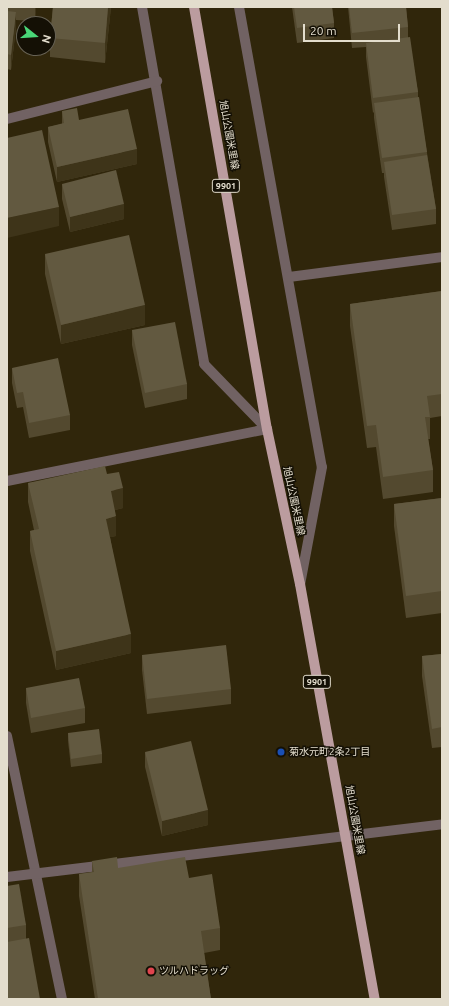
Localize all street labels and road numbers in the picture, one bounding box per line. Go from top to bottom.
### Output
street label: 旭山公園米里線 [217,99,241,171]
road number: 9901 [211,179,241,193]
street label: 旭山公園米里線 [281,466,307,536]
road number: 9901 [302,675,332,689]
street label: 旭山公園米里線 [343,784,367,856]

